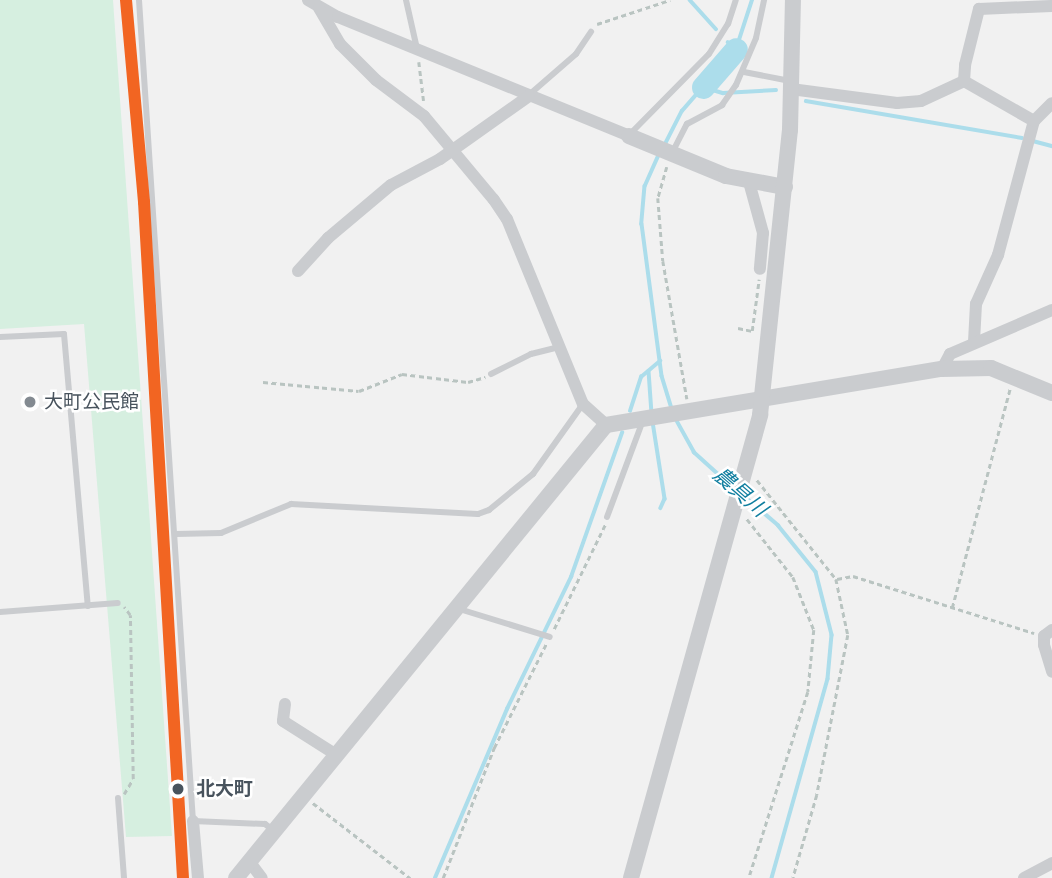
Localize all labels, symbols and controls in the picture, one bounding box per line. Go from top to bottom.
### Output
place label: 大町公民館 [44,391,139,413]
marker: 大町公民館 [22,394,38,410]
water label: 農具川 [708,462,772,522]
marker: 北大町 [166,777,190,801]
place label: 北大町 [196,778,253,800]

